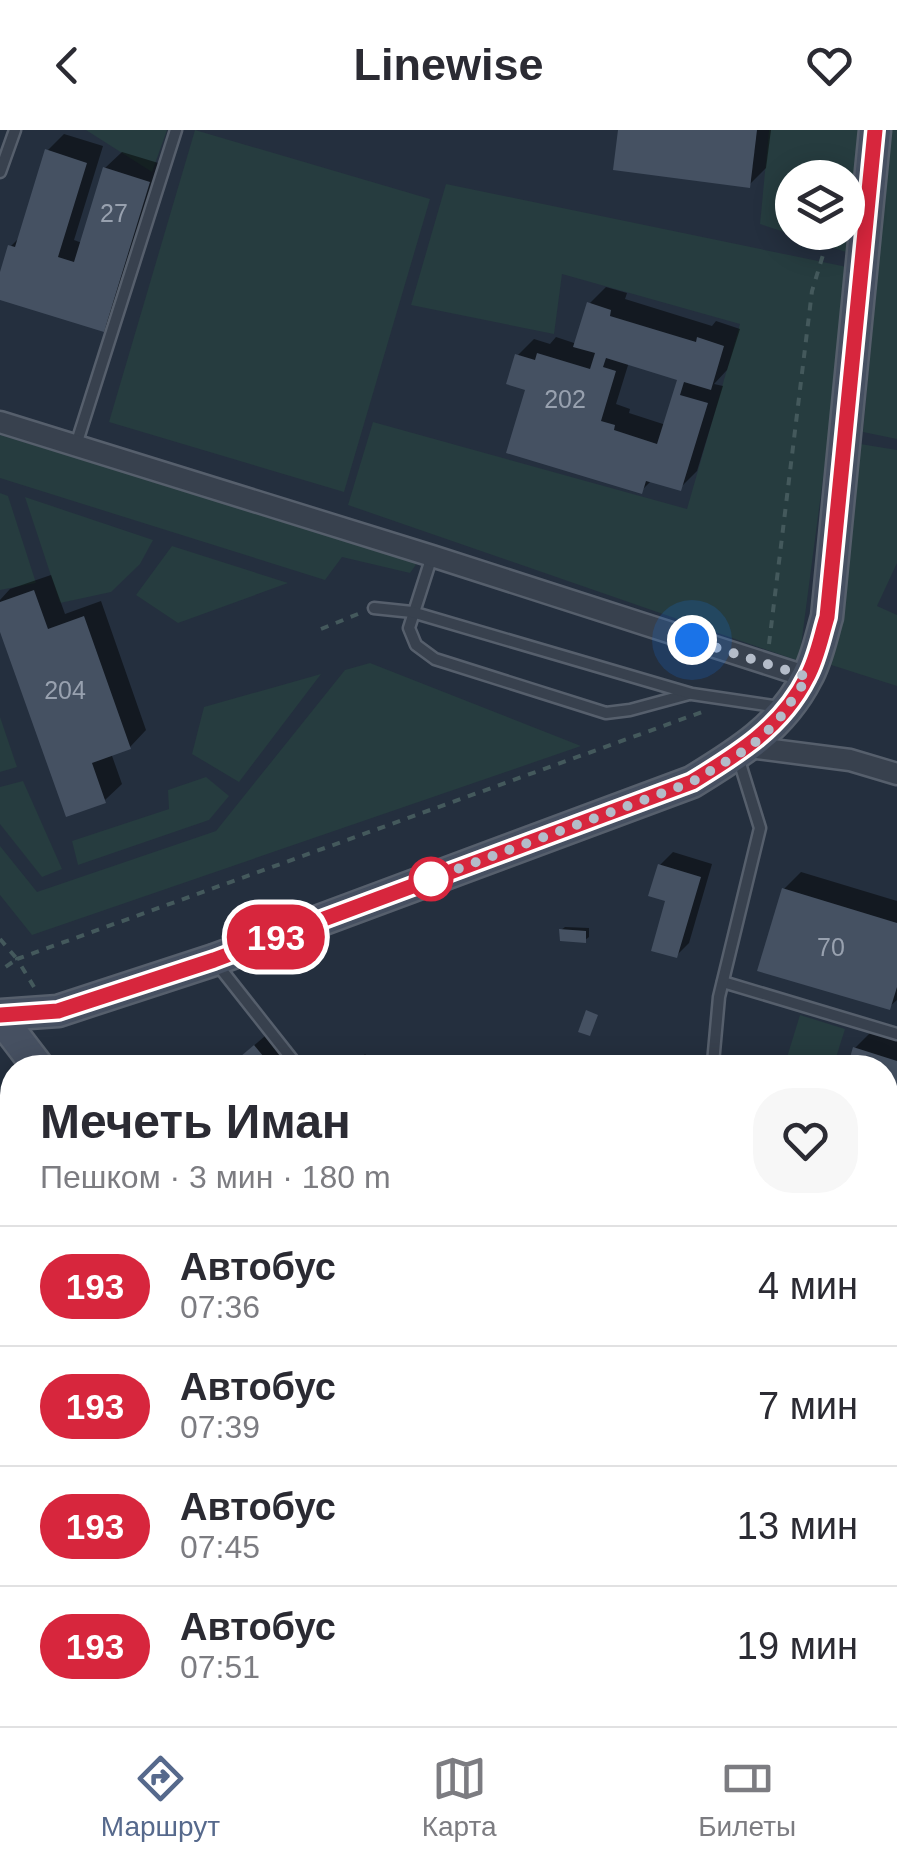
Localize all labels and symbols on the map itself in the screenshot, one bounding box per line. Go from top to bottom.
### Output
house number: 27 [100,199,128,227]
house number: 202 [544,385,586,413]
your location [667,615,717,665]
house number: 204 [44,676,86,704]
unlabelled marker [410,858,452,900]
line badge: 193 [218,904,334,970]
house number: 70 [817,933,845,961]

